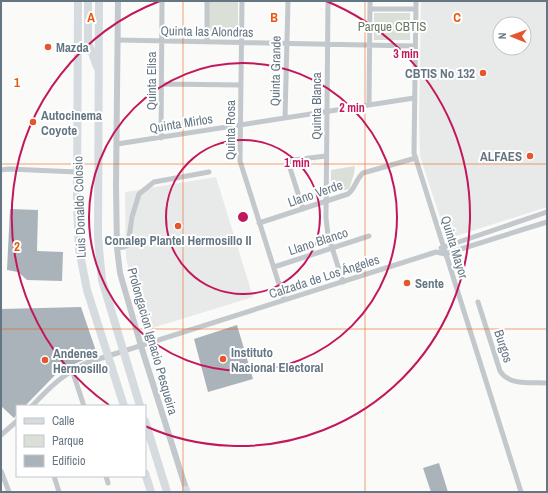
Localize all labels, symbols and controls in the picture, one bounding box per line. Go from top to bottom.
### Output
text: A [87,9,95,26]
text: B [270,9,278,26]
text: C [453,9,461,26]
north arrow [492,16,532,56]
park label: Parque CBTIS [358,18,426,35]
street label: Quinta las Alondras [160,22,254,41]
text: N [495,32,509,39]
street label: Quinta Grande [266,36,285,106]
place label: Mazda [56,39,89,56]
marker: Mazda [43,42,53,52]
text: 3 min [393,46,419,62]
street label: Quinta Elisa [143,52,160,110]
place label: CBTIS No 132 [405,65,475,82]
marker: CBTIS No 132 [478,68,488,78]
street label: Quinta Blanca [308,72,325,140]
text: 1 [14,74,20,91]
street label: Quinta Rosa [222,100,239,160]
text: 2 min [339,100,365,116]
place label: Autocinema Coyote [41,107,102,139]
street label: Quinta Mirlos [148,110,214,137]
marker: Autocinema Coyote [28,117,38,127]
place label: ALFAES [480,148,522,165]
marker: ALFAES [525,151,535,161]
text: 1 min [284,155,310,171]
street label: Luis Donaldo Colosio [69,156,90,258]
street label: Llano Verde [285,176,345,211]
centre of rings [236,210,250,224]
street label: Quinta Mayor [437,214,472,281]
marker: Conalep Plantel Hermosillo II [173,221,183,231]
street label: Llano Blanco [286,224,350,259]
place label: Conalep Plantel Hermosillo II [105,232,251,249]
text: 2 [14,238,20,255]
street label: Calzada de Los Ángeles [267,251,381,302]
street label: Prolongacion Ignacio Pesqueira [123,266,182,417]
place label: Sente [415,275,444,292]
marker: Sente [402,278,412,288]
street label: Burgos [490,327,517,365]
place label: Instituto Nacional Electoral [231,344,323,376]
place label: Andenes Hermosillo [53,345,108,377]
marker: Instituto Nacional Electoral [218,354,228,364]
marker: Andenes Hermosillo [40,355,50,365]
legend [16,405,146,477]
text: Calle [52,413,74,429]
text: Parque [52,433,84,449]
text: Edificio [52,453,85,469]

